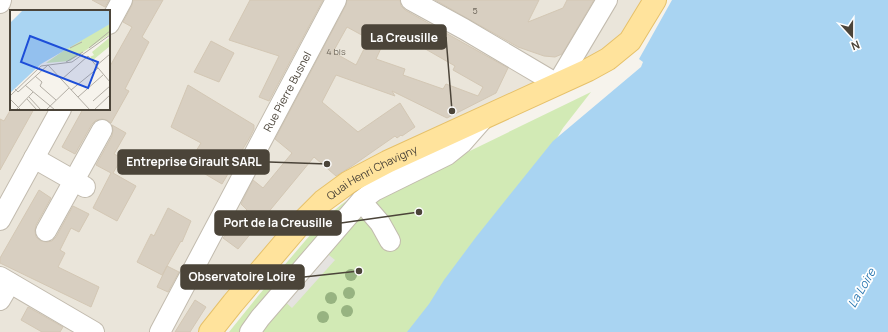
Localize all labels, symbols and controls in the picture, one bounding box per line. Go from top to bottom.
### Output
house number: 5 [472,4,478,17]
inset map [10,10,110,110]
north arrow [832,16,872,56]
callout: La Creusille [362,25,446,49]
text: La Creusille [370,29,438,46]
text: N [849,37,862,54]
house number: 4 bis [326,45,346,58]
street label: Rue Pierre Busnel [260,49,314,134]
street label: Quai Henri Chavigny [323,141,420,203]
callout: Entreprise Girault SARL [118,150,269,174]
text: Entreprise Girault SARL [126,153,262,170]
callout: Port de la Creusille [215,211,341,235]
text: Port de la Creusille [223,214,333,231]
water label: La Loire [844,264,880,310]
callout: Observatoire Loire [181,265,304,289]
text: Observatoire Loire [189,268,295,285]

